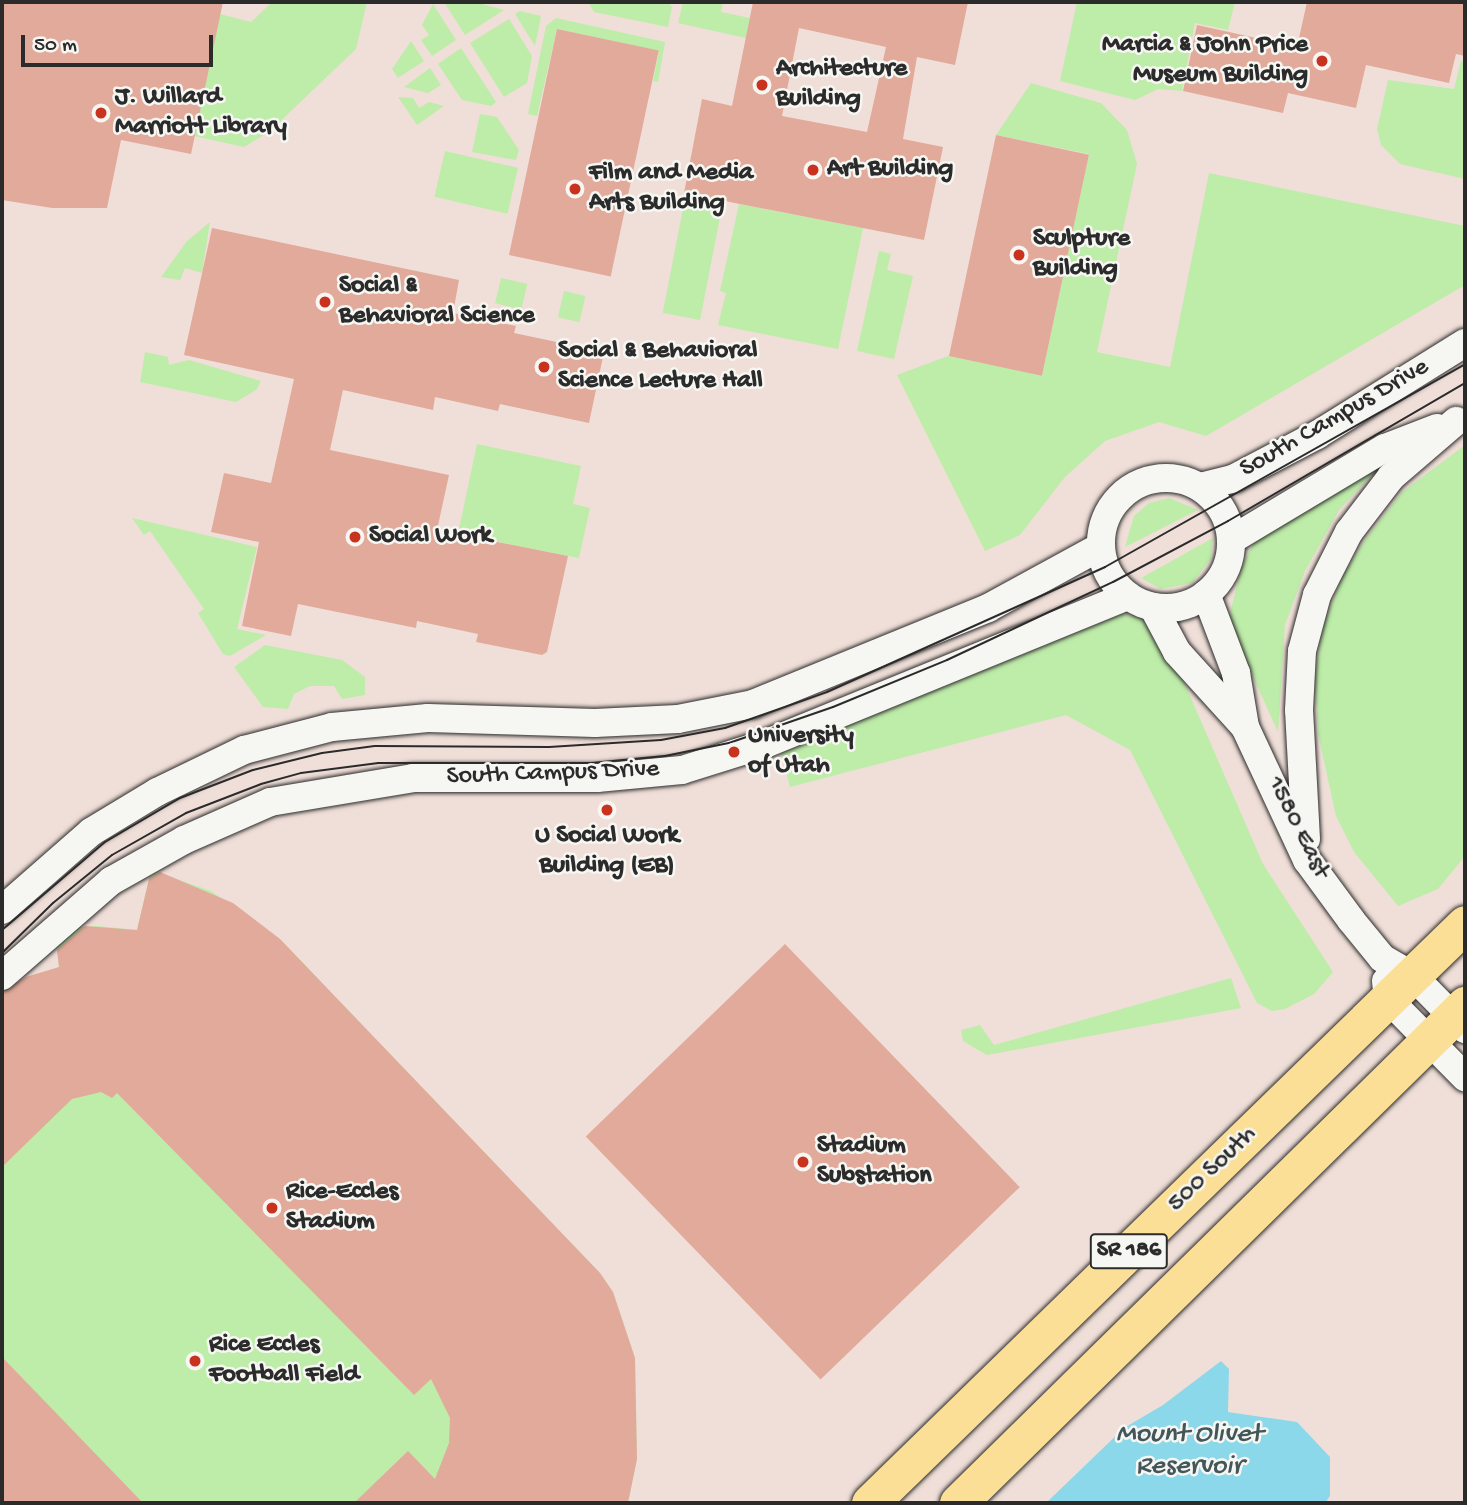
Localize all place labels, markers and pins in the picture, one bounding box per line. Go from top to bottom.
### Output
place label: Marcia & John Price Museum Building [1102,30,1308,92]
marker: Marcia & John Price Museum Building [1314,53,1330,69]
place label: Architecture Building [776,54,907,116]
marker: Architecture Building [754,77,770,93]
place label: J. Willard Marriott Library [115,82,287,144]
marker: J. Willard Marriott Library [93,105,109,121]
place label: Art Building [827,154,953,186]
place label: Film and Media Arts Building [589,158,753,220]
marker: Art Building [805,162,821,178]
marker: Film and Media Arts Building [567,181,583,197]
place label: Sculpture Building [1033,224,1130,286]
marker: Sculpture Building [1011,247,1027,263]
place label: Social & Behavioral Science [339,271,535,332]
marker: Social & Behavioral Science [317,294,333,310]
place label: Social & Behavioral Science Lecture Hall [558,336,763,398]
marker: Social & Behavioral Science Lecture Hall [536,359,552,375]
place label: Social Work [369,521,492,553]
marker: Social Work [347,529,363,545]
place label: University of Utah [748,721,854,782]
marker: University of Utah [726,744,742,760]
marker: U Social Work Building (EB) [599,802,615,818]
place label: U Social Work Building (EB) [535,821,679,882]
place label: Stadium Substation [817,1131,932,1192]
marker: Stadium Substation [795,1154,811,1170]
place label: Rice-Eccles Stadium [286,1177,398,1238]
marker: Rice-Eccles Stadium [264,1200,280,1216]
place label: Rice Eccles Football Field [209,1330,359,1392]
marker: Rice Eccles Football Field [187,1353,203,1369]

